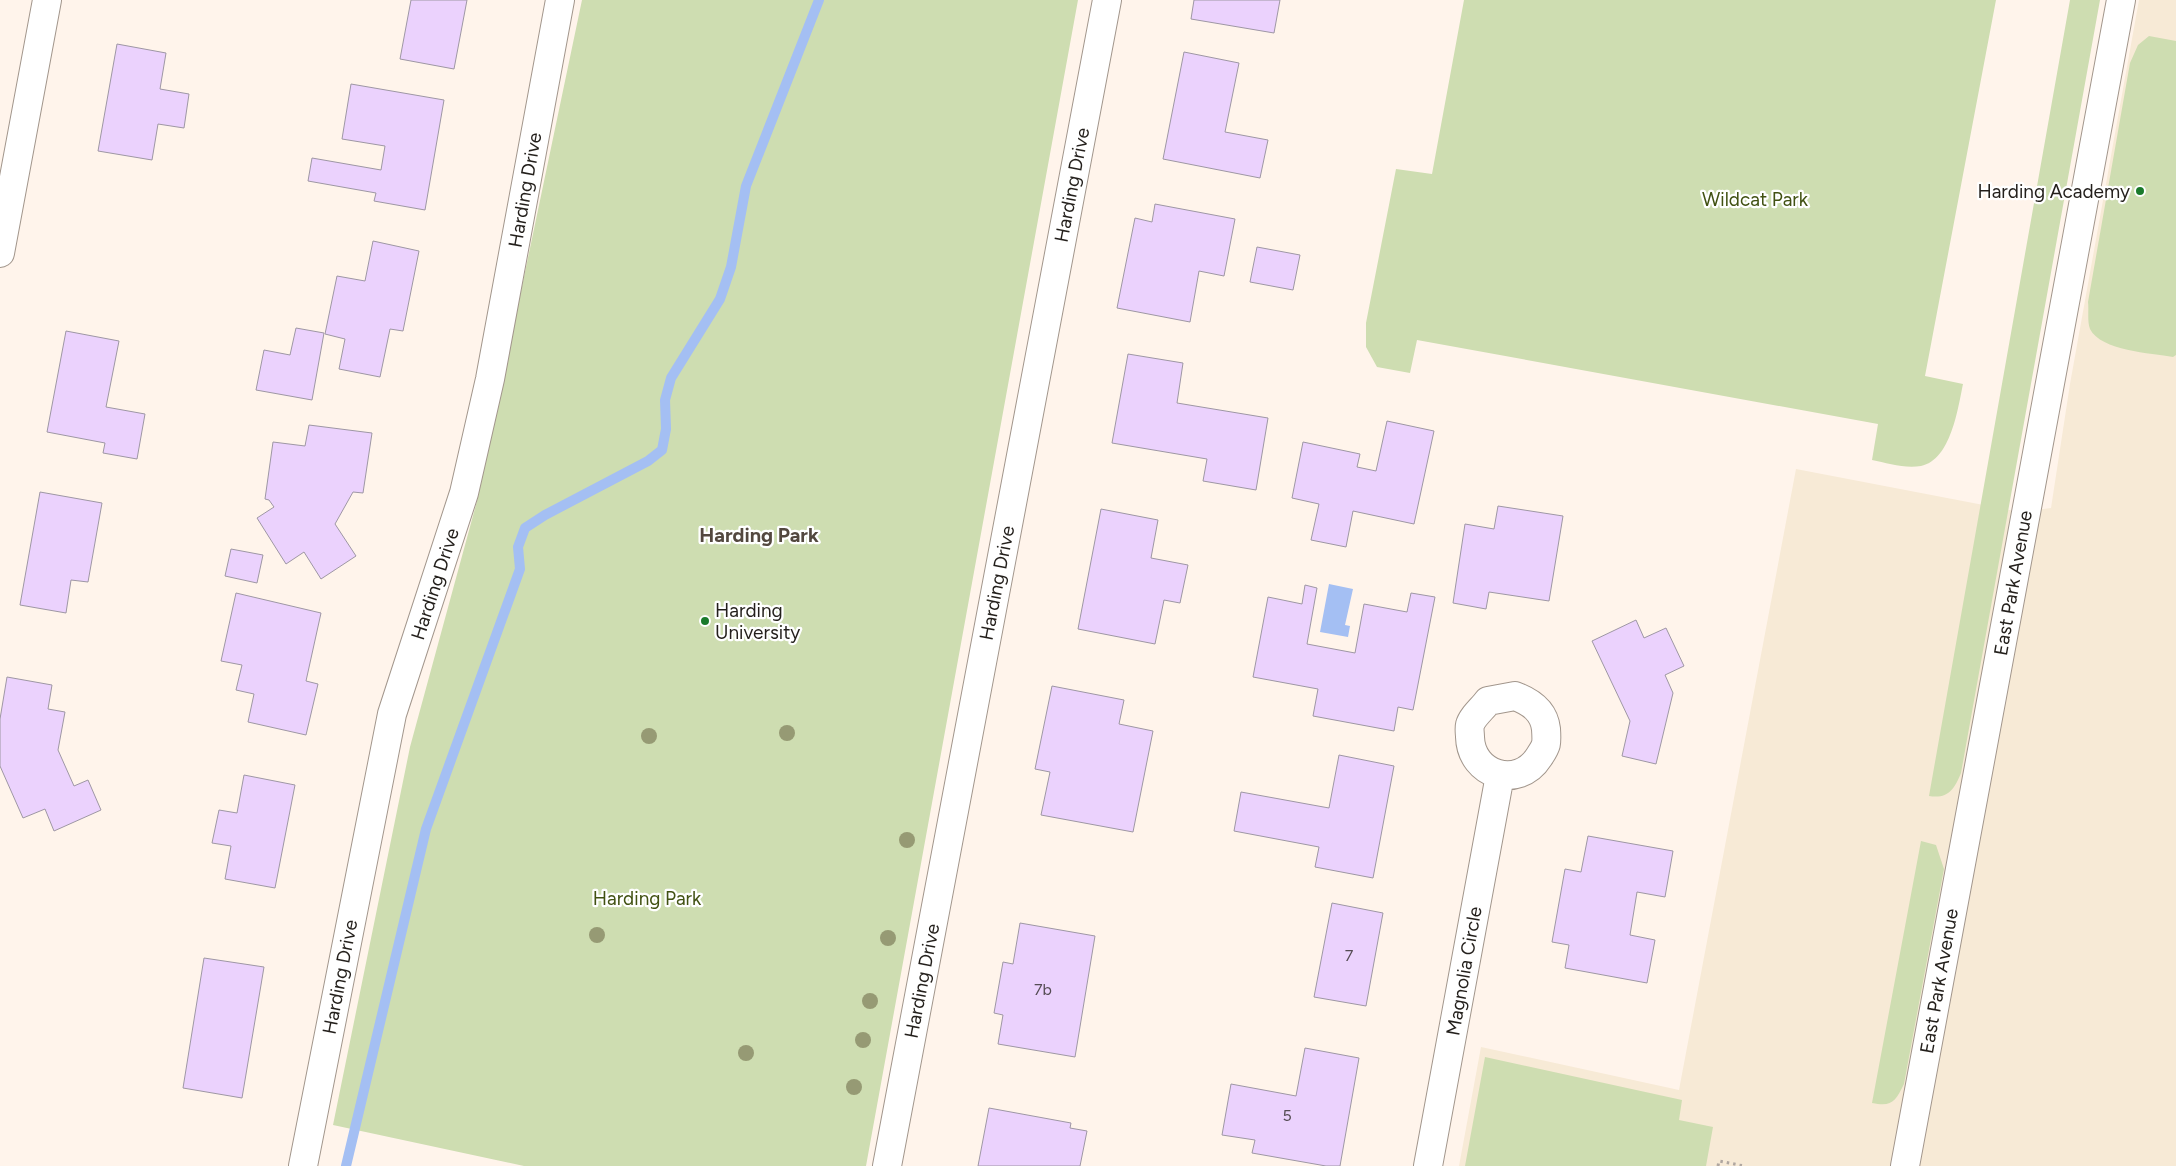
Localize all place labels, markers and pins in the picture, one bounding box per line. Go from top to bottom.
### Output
place label: Harding Academy [1977,180,2130,203]
marker: Harding Academy [2134,185,2146,197]
place label: Harding University [715,599,800,644]
marker: Harding University [699,615,711,627]

